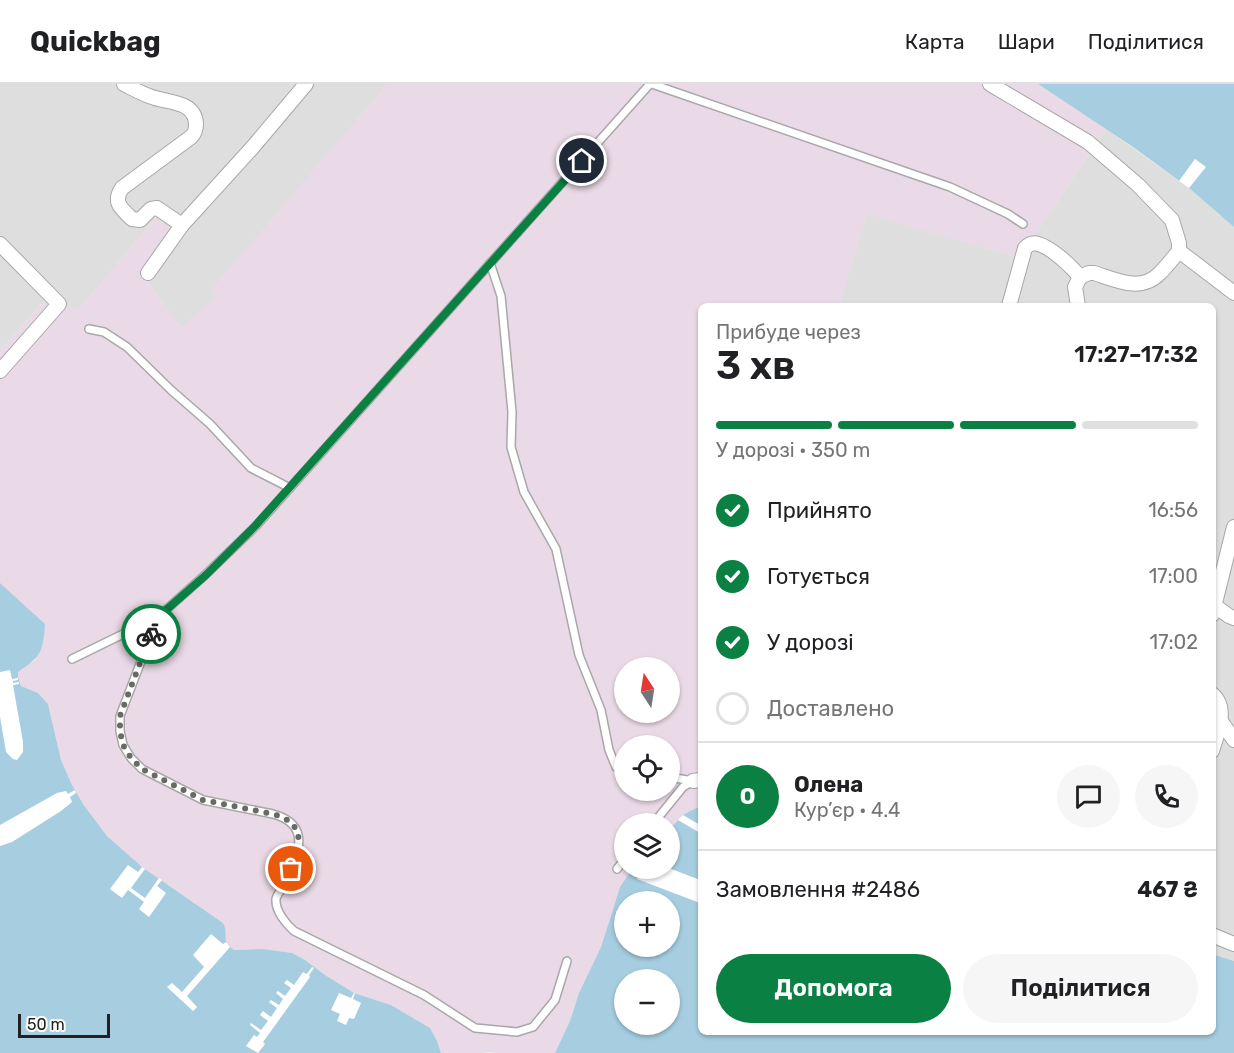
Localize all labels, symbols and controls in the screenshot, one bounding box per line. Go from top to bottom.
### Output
text: Quickbag [30,25,161,58]
text: Карта [905,29,965,54]
text: Шари [998,29,1055,54]
text: Поділитися [1088,29,1204,54]
pin [556,135,607,186]
icon: home [565,144,598,177]
text: Прибуде через [716,320,861,344]
text: 17:27–17:32 [1074,341,1198,368]
text: 3 хв [716,343,795,389]
text: У дорозі · 350 m [716,438,870,462]
icon: check [716,494,749,527]
text: Прийнято [767,497,872,524]
text: 16:56 [1148,498,1198,522]
icon: check [716,560,749,593]
text: Готується [767,563,870,590]
text: 17:00 [1149,564,1198,588]
courier [121,604,181,664]
icon: bike [135,618,168,651]
icon: check [716,626,749,659]
text: У дорозі [767,629,854,656]
text: 17:02 [1150,630,1198,654]
north arrow [614,657,680,723]
map controls [614,657,680,1035]
text: Доставлено [767,695,894,722]
button: locate [614,735,680,801]
button: chat [1057,765,1120,828]
button: phone [1135,765,1198,828]
text: Олена [794,771,863,798]
text: О [740,783,755,810]
text: Кур’єр · 4.4 [794,798,900,822]
button: layers [614,813,680,879]
pin [265,843,316,894]
icon: bag [274,852,307,885]
text: Замовлення #2486 [716,876,920,903]
text: 467 ₴ [1137,876,1198,903]
button: + [614,891,680,957]
button: Допомога [716,954,951,1023]
button: Поділитися [963,954,1198,1023]
button: − [614,969,680,1035]
scale bar [18,1011,110,1038]
text: 50 m [27,1015,65,1034]

